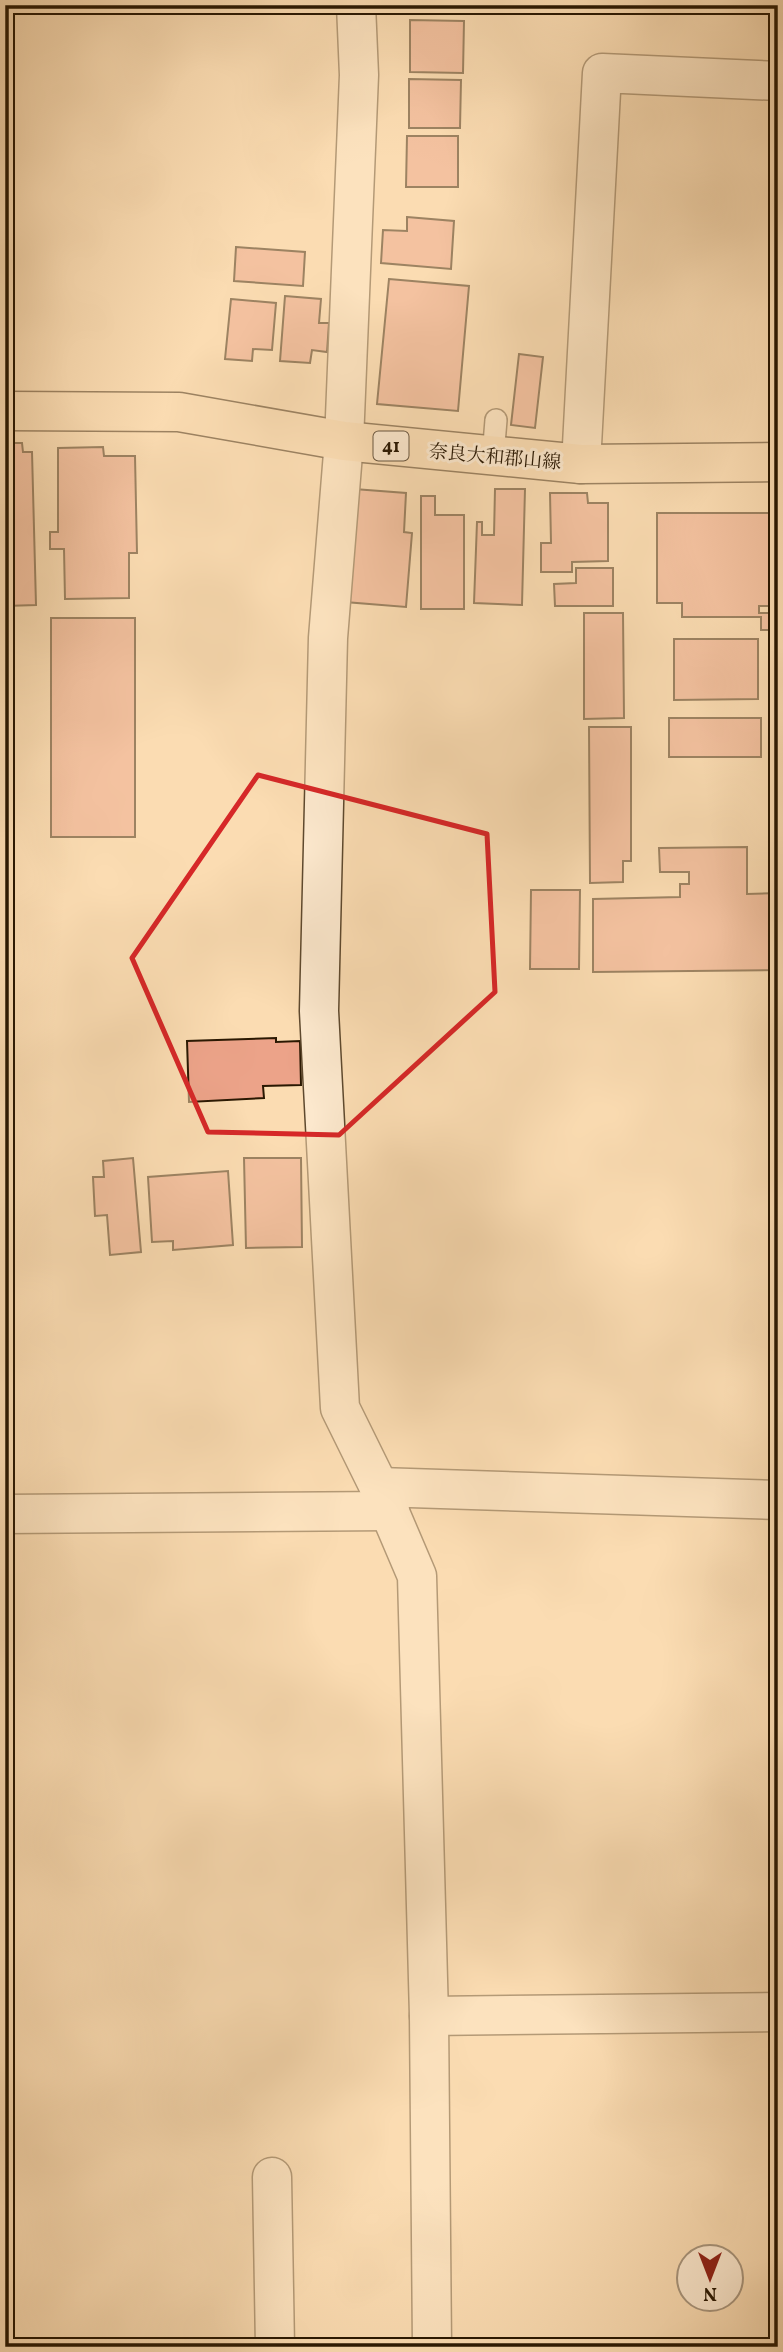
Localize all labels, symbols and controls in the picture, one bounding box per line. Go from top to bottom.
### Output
road number: 41 [374,432,408,461]
street label: 奈良大和郡山線 [427,439,562,477]
north arrow [674,2244,744,2314]
text: N [703,2280,717,2306]

